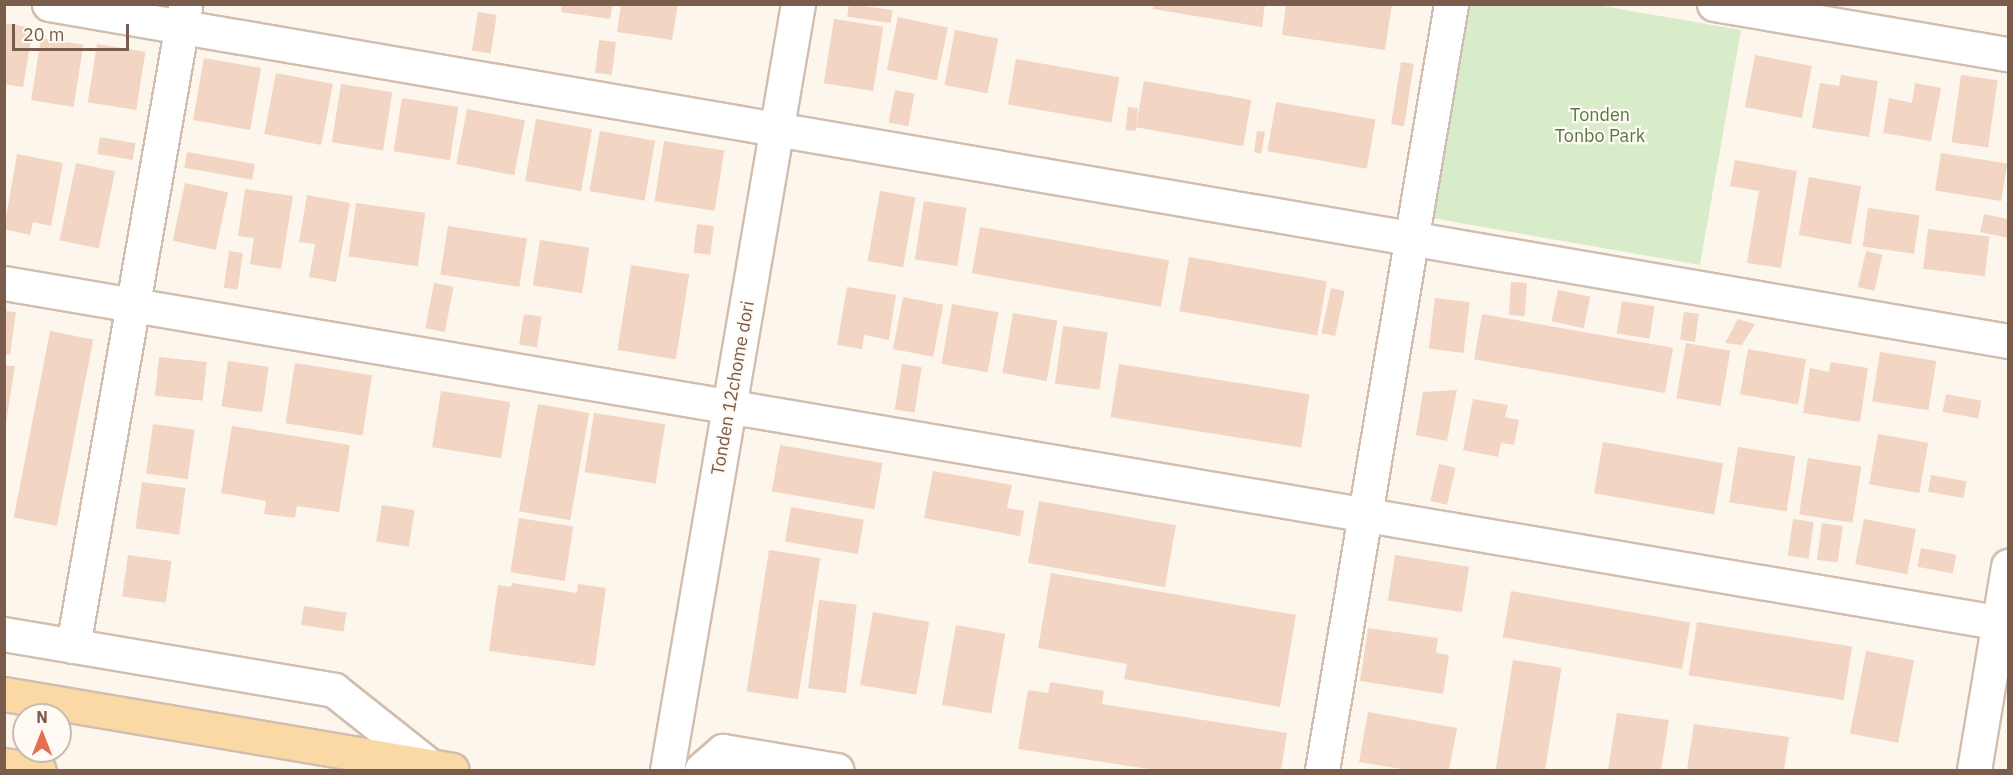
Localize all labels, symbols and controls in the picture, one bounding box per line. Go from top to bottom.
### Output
scale bar [15,12,132,50]
text: 20 m [23,23,65,46]
park label: Tonden Tonbo Park [1555,105,1645,148]
street label: Tonden 12chome dori [707,299,759,477]
north arrow [12,703,72,763]
text: N [36,707,48,727]

